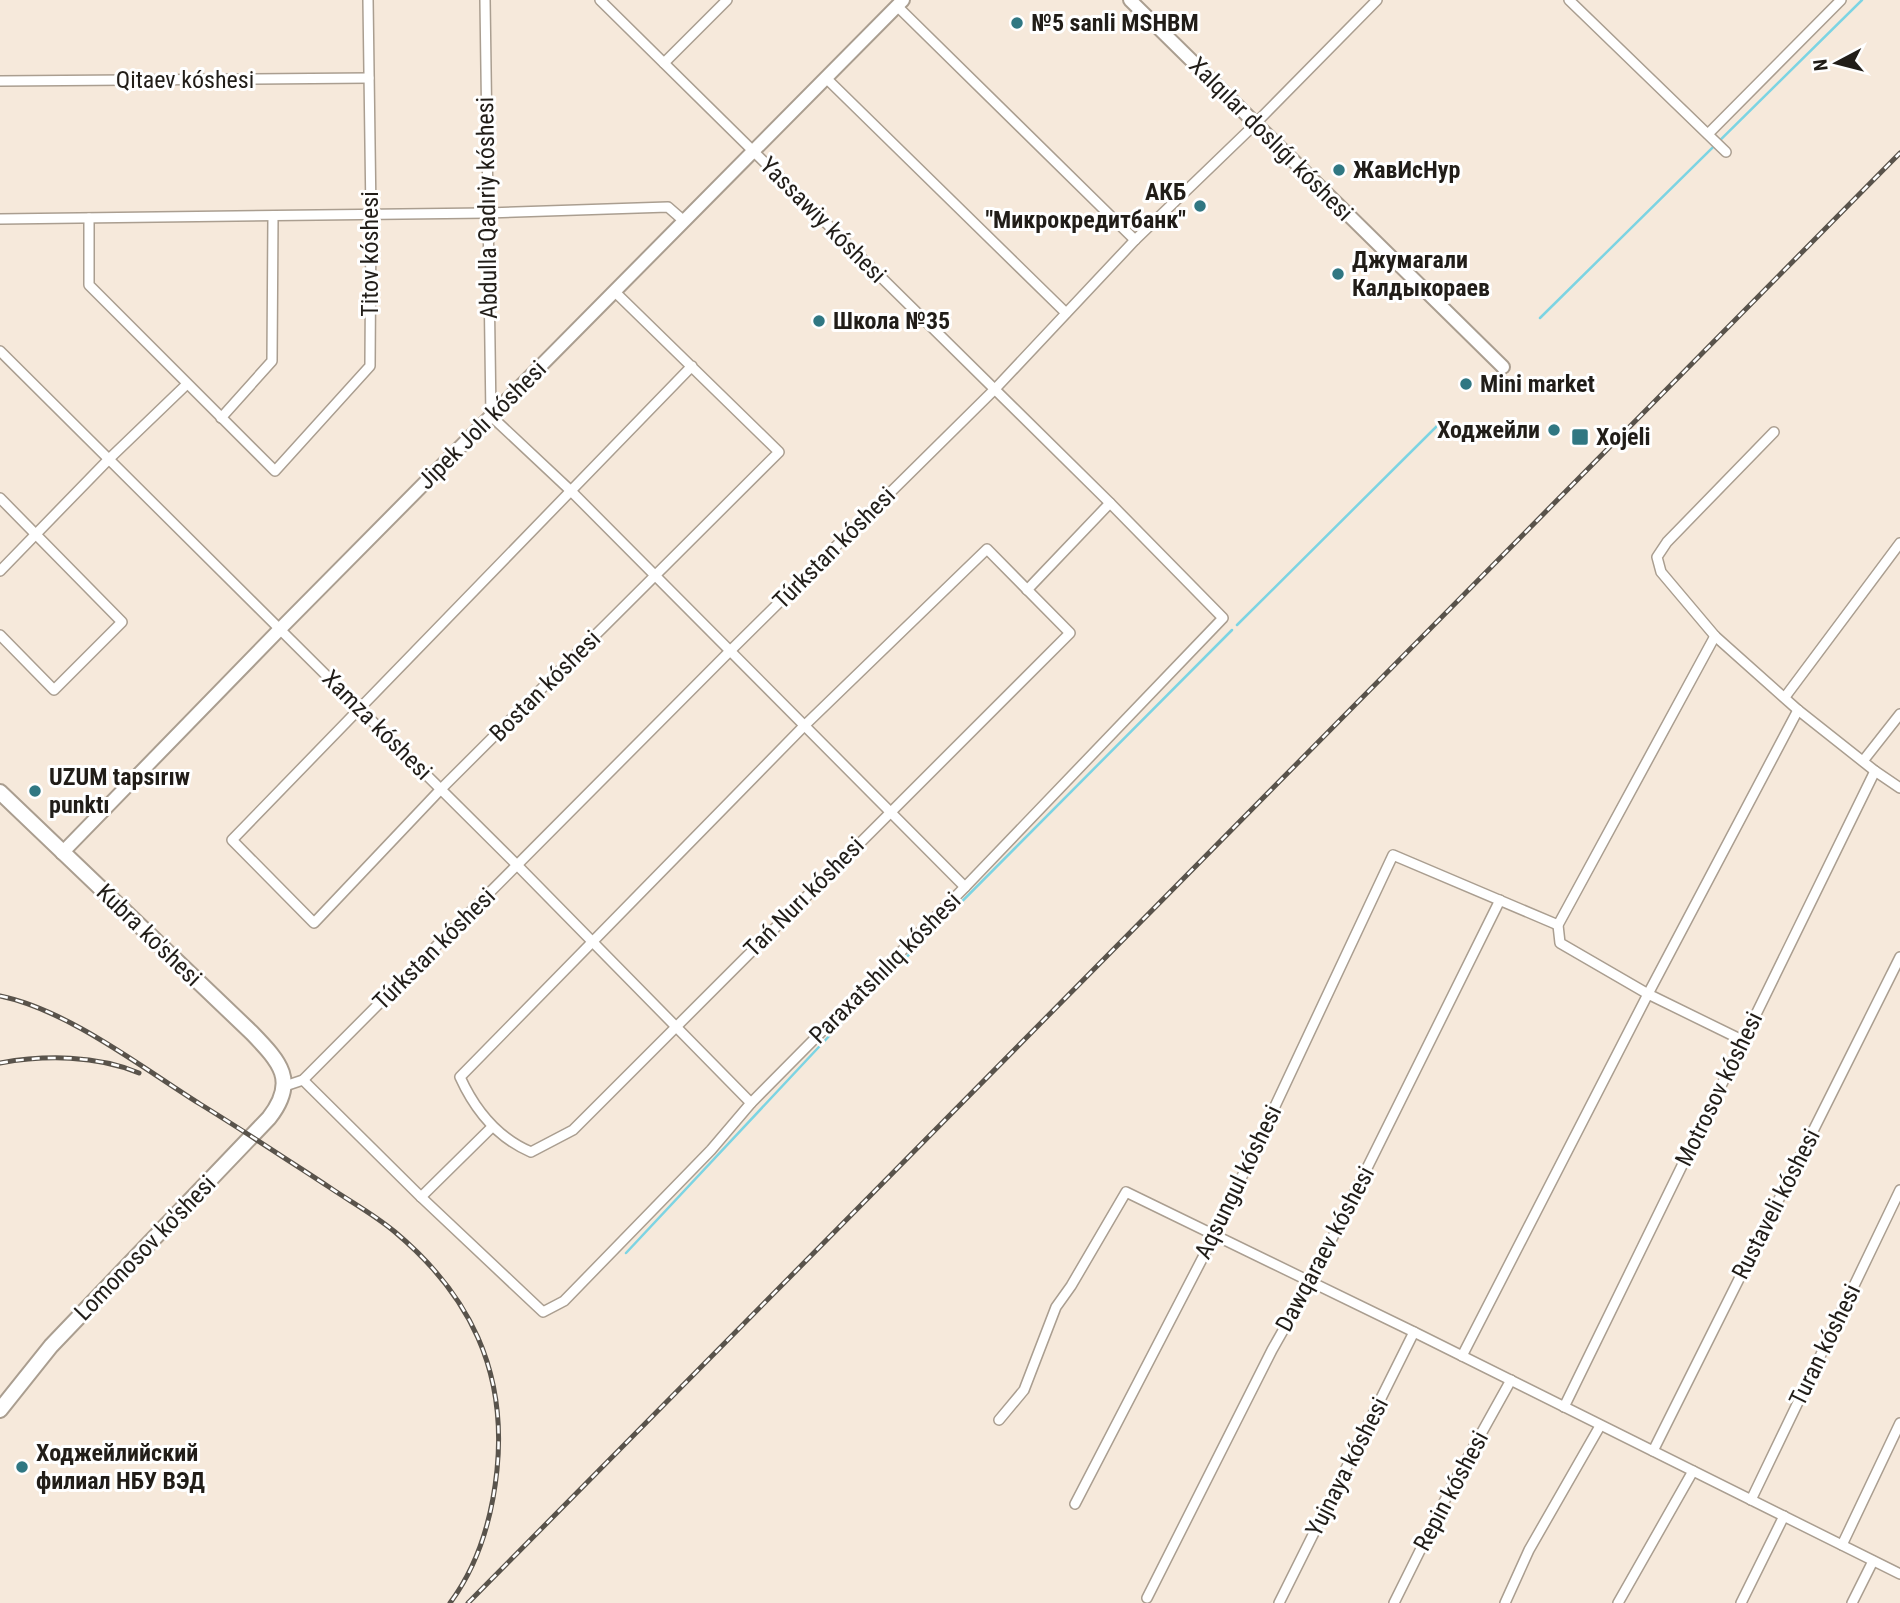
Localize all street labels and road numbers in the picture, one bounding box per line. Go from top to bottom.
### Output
street label: Xalqılar doslıǵı kóshesi [1183,51,1359,227]
street label: Qitaev kóshesi [116,66,254,94]
street label: Abdulla Qadıriy kóshesi [471,97,503,319]
street label: Yassawiy kóshesi [754,151,892,289]
street label: Titov kóshesi [356,191,384,317]
street label: Jipek Jolı kóshesi [412,355,552,495]
street label: Túrkstan kóshesi [767,481,901,615]
street label: Bostan kóshesi [484,625,606,747]
street label: Xamza kóshesi [316,664,438,786]
street label: Tań Nurı kóshesi [738,831,870,963]
street label: Kubra ko'shesi [91,878,207,992]
street label: Túrkstan kóshesi [367,882,501,1016]
street label: Paraxatshılıq kóshesi [804,887,966,1049]
street label: Motrosov kóshesi [1670,1007,1768,1171]
street label: Aqsungul kóshesi [1189,1101,1287,1263]
street label: Rustaveli kóshesi [1726,1124,1826,1284]
street label: Dawqaraev kóshesi [1270,1162,1380,1336]
street label: Lomonosov ko'shesi [69,1170,221,1326]
street label: Turan kóshesi [1784,1280,1866,1410]
street label: Yujnaya kóshesi [1300,1393,1394,1541]
street label: Repin kóshesi [1408,1426,1494,1556]

